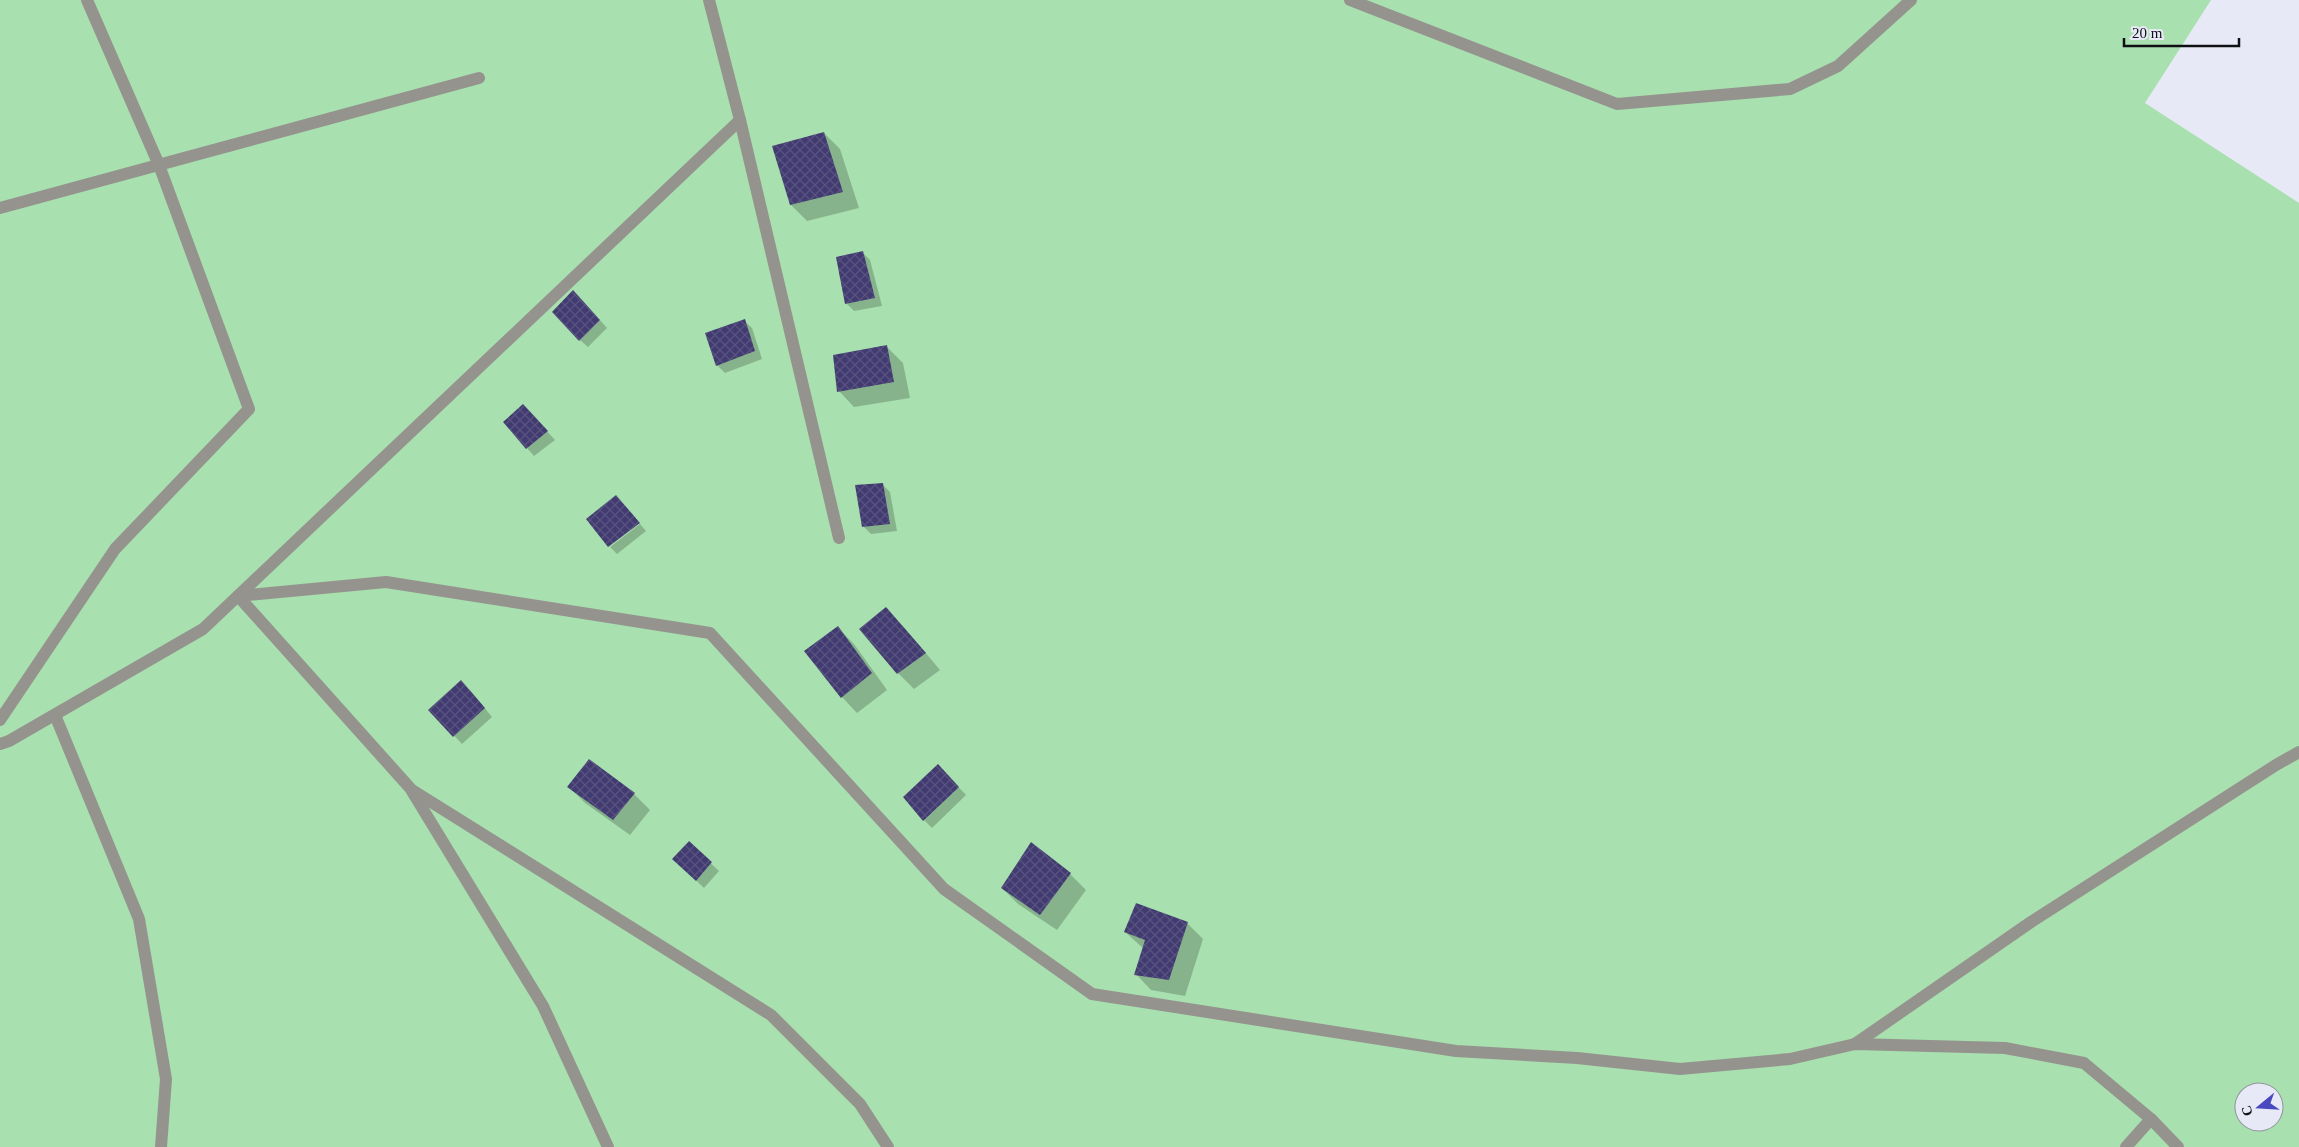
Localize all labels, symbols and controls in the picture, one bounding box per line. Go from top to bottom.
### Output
scale bar [2124,15,2239,47]
text: 20 m [2132,25,2163,41]
north arrow [2234,1082,2284,1132]
text: С [2238,1104,2256,1118]

